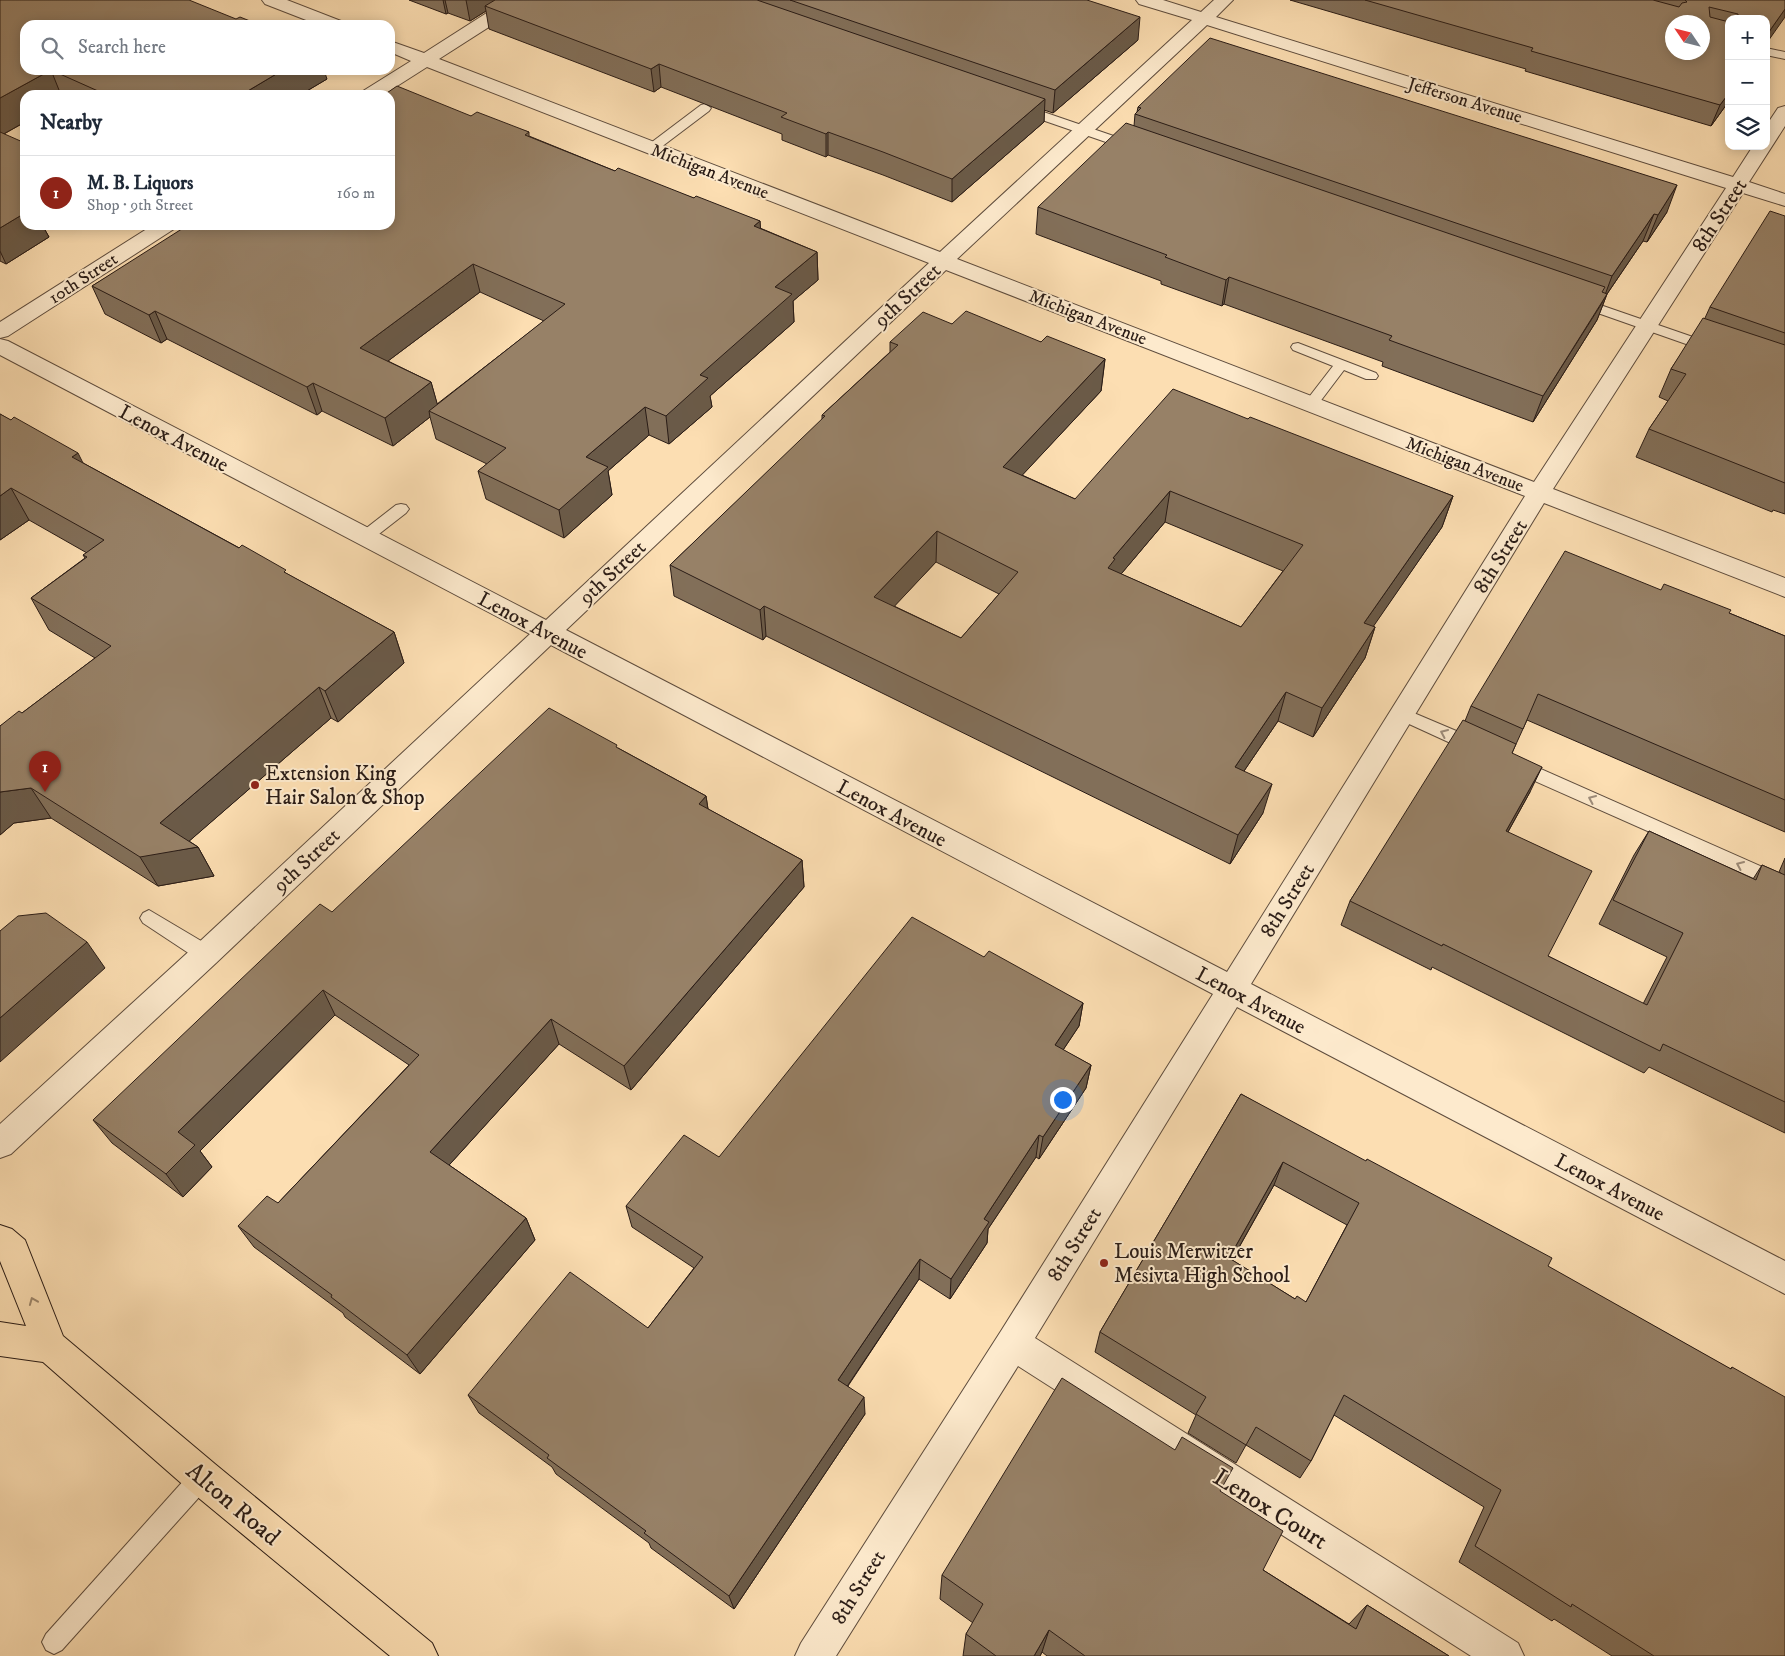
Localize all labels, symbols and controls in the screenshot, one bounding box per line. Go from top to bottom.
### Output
north arrow [1665,15,1710,60]
map controls [1725,15,1770,150]
button: + [1725,15,1770,60]
search box [20,20,395,75]
icon: search [38,34,66,62]
text: Search here [78,36,166,59]
button: − [1725,60,1770,105]
street label: Jefferson Avenue [1403,73,1525,129]
button: layers [1725,105,1770,150]
text: Nearby [40,110,102,136]
street label: Michigan Avenue [648,139,772,205]
text: M. B. Liquors [87,172,193,195]
street label: 8th Street [1686,174,1753,257]
text: 1 [53,183,59,203]
text: 160 m [337,183,375,203]
text: Shop · 9th Street [87,195,193,215]
street label: 10th Street [45,248,122,309]
street label: 9th Street [868,258,947,334]
street label: Michigan Avenue [1026,285,1150,351]
street label: Lenox Avenue [114,399,233,479]
street label: Michigan Avenue [1403,432,1527,498]
street label: 8th Street [1468,514,1534,598]
street label: 9th Street [573,535,652,611]
street label: Lenox Avenue [473,586,592,666]
one-way arrow [1440,728,1449,739]
pin: 1 [29,751,61,792]
place label: Extension King Hair Salon & Shop [265,761,425,811]
street label: Lenox Avenue [832,774,951,854]
marker: Extension King Hair Salon & Shop [249,779,261,791]
one-way arrow [1588,794,1597,805]
street label: 9th Street [267,823,346,899]
street label: 8th Street [1255,858,1321,942]
one-way arrow [1736,861,1745,871]
street label: Lenox Avenue [1191,961,1310,1041]
your location [1050,1087,1076,1113]
street label: Lenox Avenue [1550,1148,1669,1228]
street label: 8th Street [1042,1202,1108,1286]
place label: Louis Merwitzer Mesivta High School [1114,1239,1291,1289]
marker: Louis Merwitzer Mesivta High School [1098,1257,1110,1269]
one-way arrow [29,1298,39,1306]
street label: Alton Road [180,1456,287,1553]
street label: Lenox Court [1207,1462,1333,1557]
street label: 8th Street [826,1545,892,1629]

